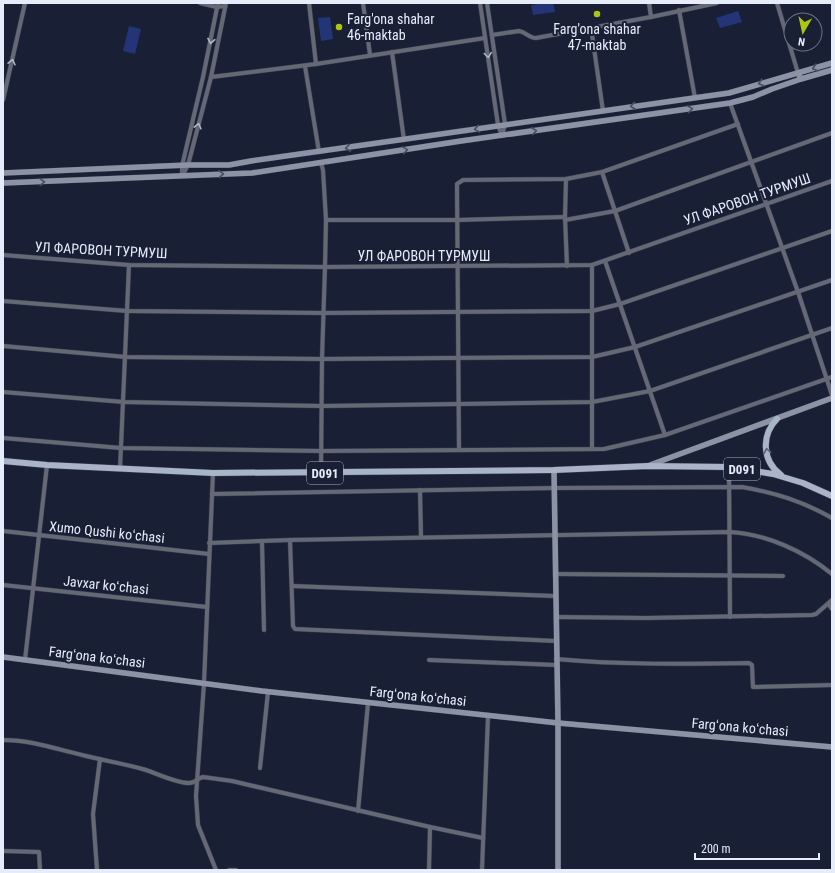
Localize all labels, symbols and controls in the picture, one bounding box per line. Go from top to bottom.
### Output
marker: Farg'ona shahar 47-maktab [592,9,602,19]
place label: Farg'ona shahar 46-maktab [347,11,435,43]
north arrow [783,12,823,52]
place label: Farg'ona shahar 47-maktab [553,21,641,53]
marker: Farg'ona shahar 46-maktab [334,22,344,32]
text: N [797,34,806,48]
one-way arrow [207,38,215,44]
one-way arrow [483,52,492,59]
one-way arrow [7,58,15,65]
one-way arrow [812,63,819,72]
one-way arrow [758,79,764,87]
one-way arrow [630,102,636,110]
one-way arrow [687,105,693,114]
one-way arrow [193,123,202,130]
one-way arrow [474,124,480,132]
one-way arrow [531,127,537,136]
one-way arrow [345,143,351,152]
one-way arrow [402,146,408,154]
one-way arrow [218,170,224,179]
street label: УЛ ФАРОВОН ТУРМУШ [682,170,812,228]
one-way arrow [39,178,45,186]
street label: УЛ ФАРОВОН ТУРМУШ [34,239,168,261]
street label: УЛ ФАРОВОН ТУРМУШ [358,248,490,264]
one-way arrow [763,448,772,454]
road number: D091 [724,458,760,480]
road number: D091 [307,462,343,484]
street label: Xumo Qushi koʻchasi [49,518,165,546]
street label: Javxar koʻchasi [63,573,149,597]
street label: Fargʻona koʻchasi [48,643,146,671]
street label: Fargʻona koʻchasi [369,683,467,709]
street label: Fargʻona koʻchasi [691,715,789,739]
scale bar [695,835,819,861]
text: 200 m [701,842,731,856]

